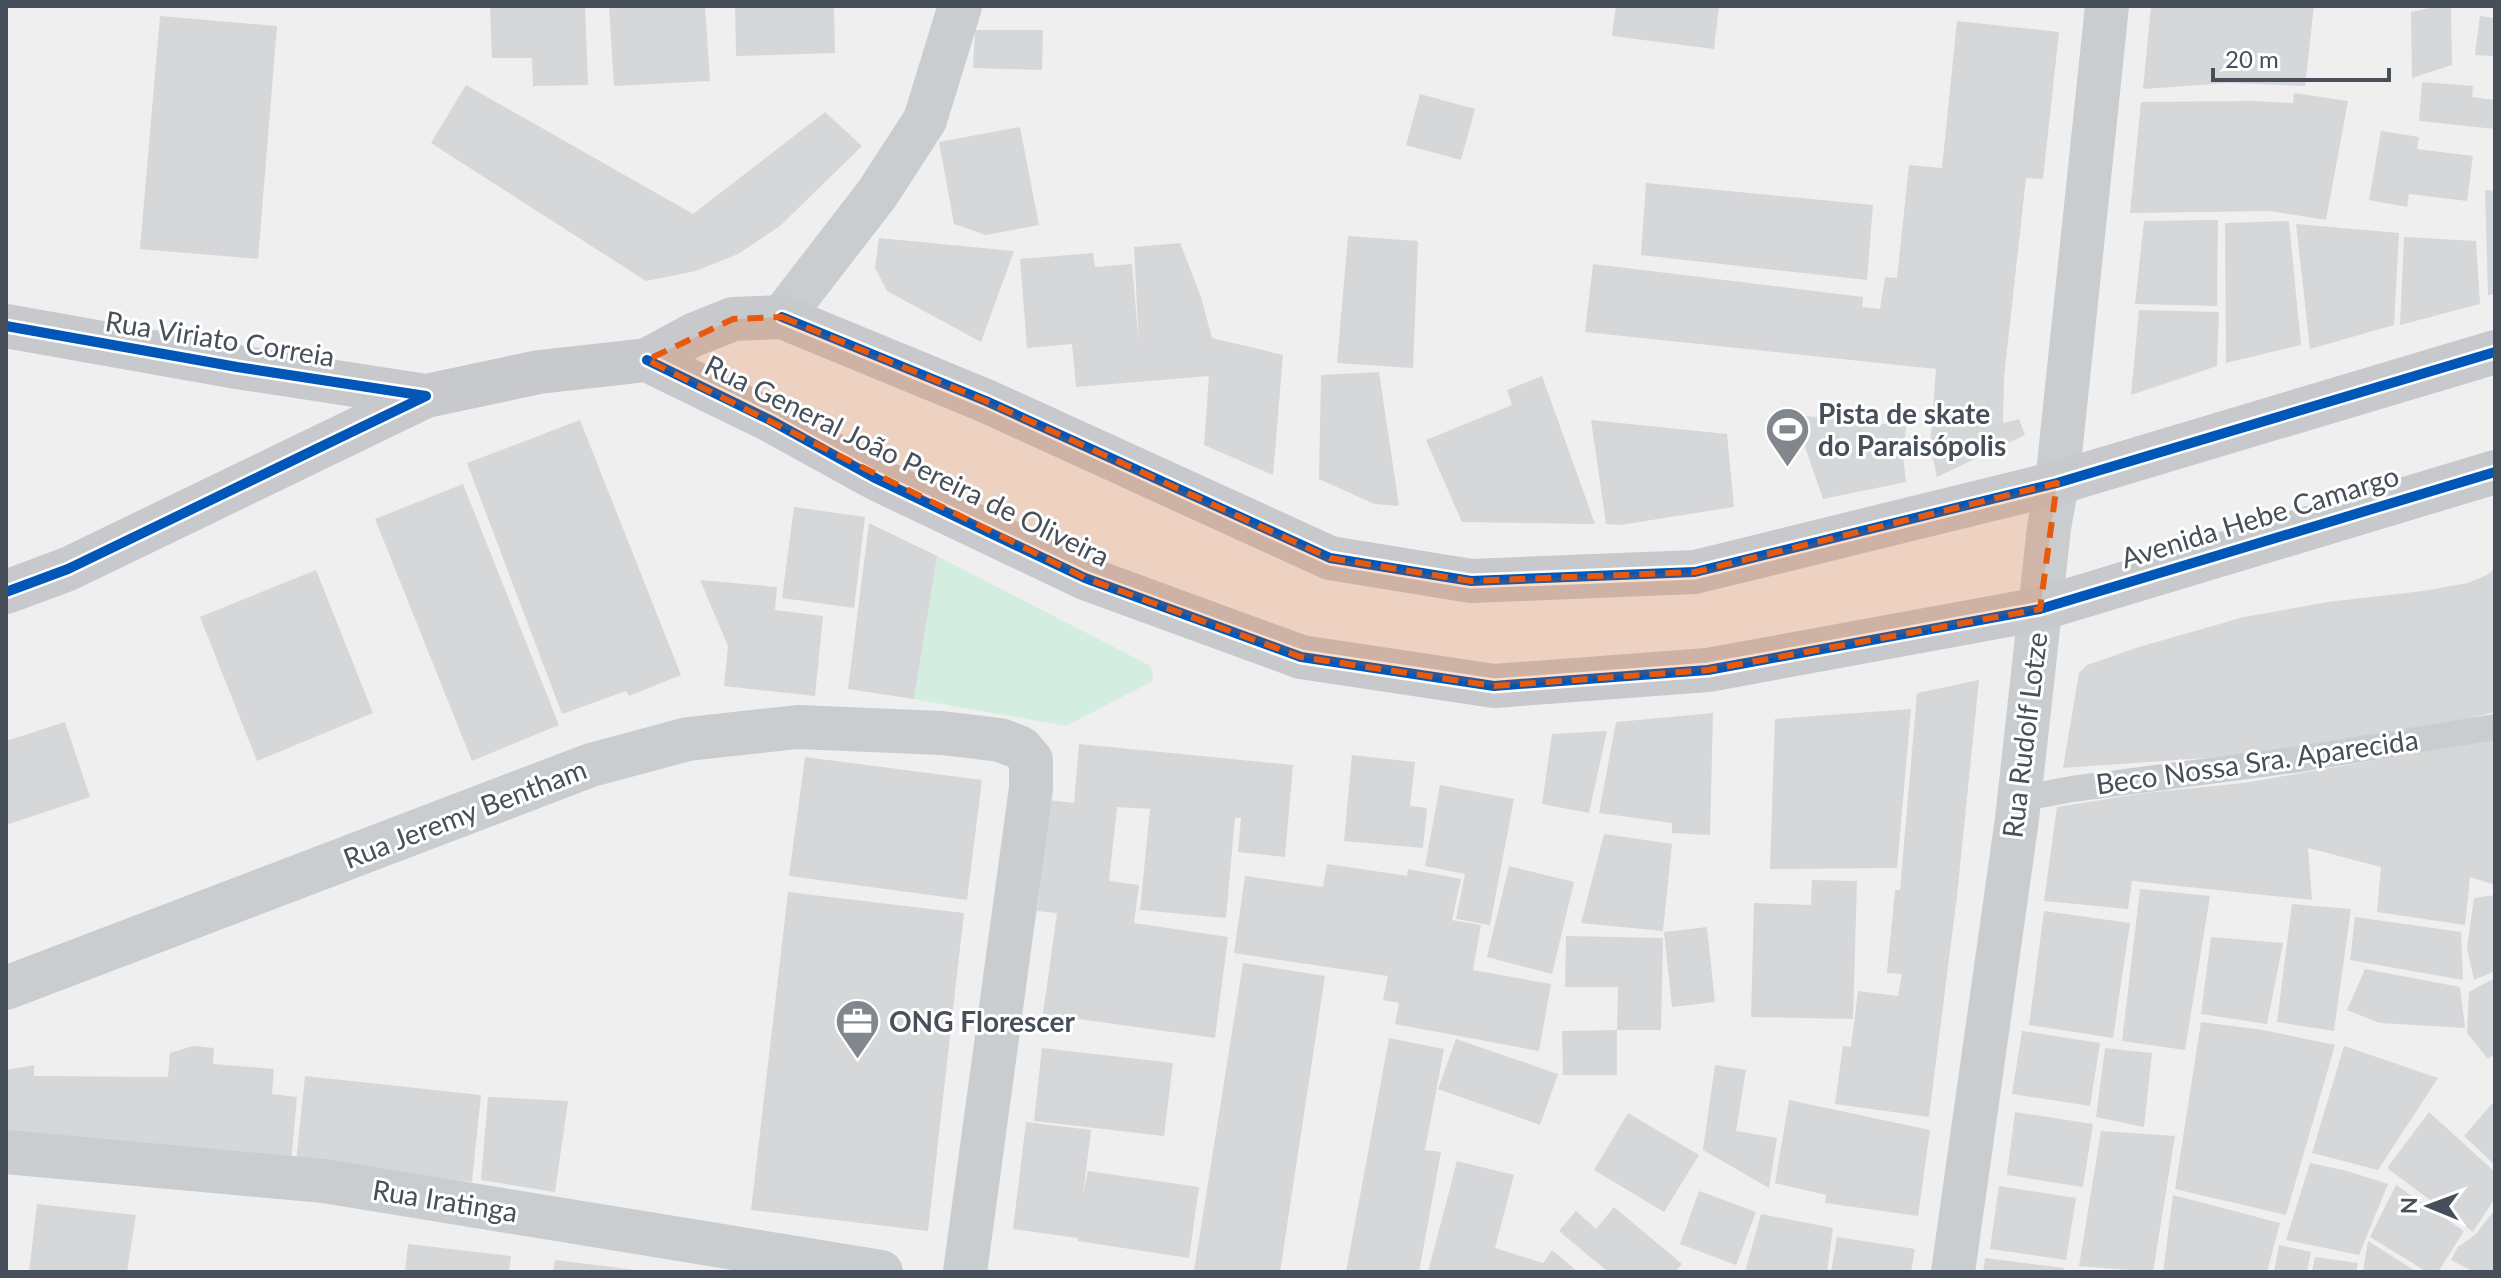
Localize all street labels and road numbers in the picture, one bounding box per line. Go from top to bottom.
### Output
street label: Rua Viriato Correia [103,303,337,373]
street label: Rua General João Pereira de Oliveira [700,347,1115,573]
street label: Avenida Hebe Camargo [2117,458,2403,575]
street label: Rua Rudolf Lotze [1995,630,2053,840]
street label: Beco Nossa Sra. Aparecida [2093,722,2420,800]
street label: Rua Jeremy Bentham [338,751,591,875]
street label: Rua Iratinga [370,1172,520,1228]

